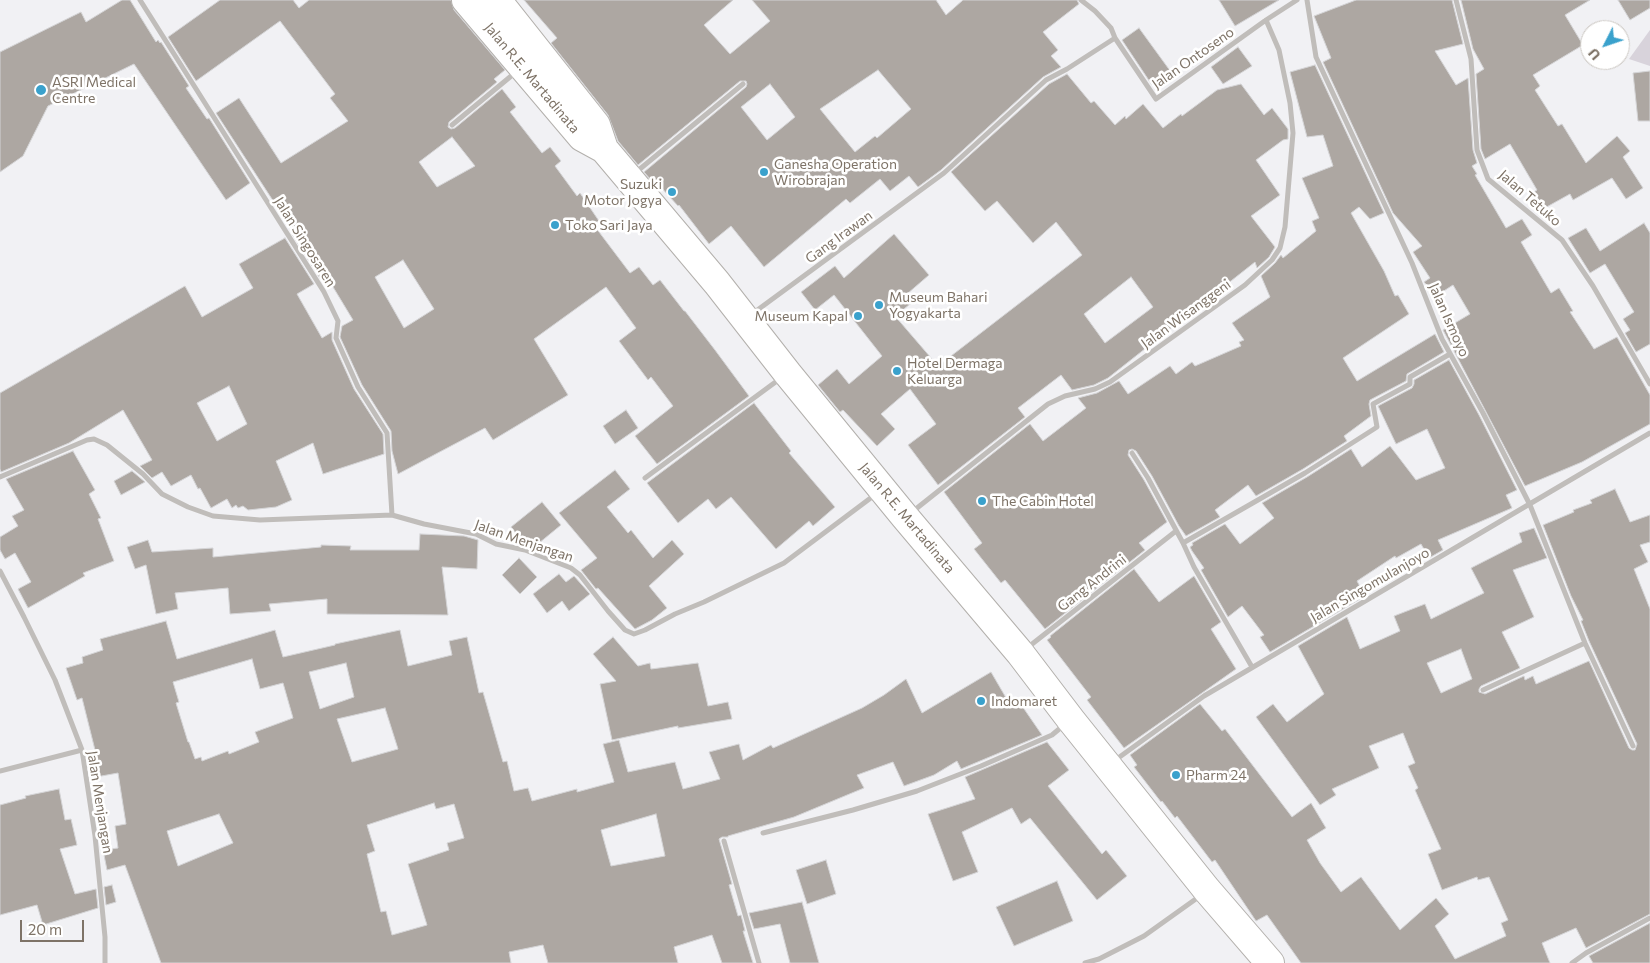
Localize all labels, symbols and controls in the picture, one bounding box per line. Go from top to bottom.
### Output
street label: Jalan R.E. Martadinata [481,19,583,137]
north arrow [1580,20,1630,70]
street label: Jalan Ontoseno [1149,23,1237,93]
text: U [1584,45,1604,64]
place label: ASRI Medical Centre [52,74,136,106]
marker: ASRI Medical Centre [34,83,48,97]
place label: Ganesha Operation Wirobrajan [774,156,897,188]
marker: Ganesha Operation Wirobrajan [758,166,770,178]
street label: Jalan Tetuko [1495,166,1565,230]
place label: Suzuki Motor Jogya [584,176,662,208]
marker: Suzuki Motor Jogya [666,186,678,198]
street label: Jalan Singosaren [271,194,339,290]
street label: Gang Irawan [802,207,876,267]
place label: Toko Sari Jaya [565,217,653,233]
marker: Toko Sari Jaya [549,219,561,231]
street label: Jalan Wisanggeni [1138,276,1234,352]
street label: Jalan Ismoyo [1425,281,1473,359]
place label: Museum Bahari Yogyakarta [889,289,988,322]
marker: Museum Bahari Yogyakarta [873,299,885,311]
place label: Museum Kapal [754,308,848,324]
marker: Museum Kapal [852,310,864,322]
place label: Hotel Dermaga Keluarga [907,355,1003,388]
marker: Hotel Dermaga Keluarga [891,365,903,377]
street label: Jalan R.E. Martadinata [856,459,958,577]
place label: The Cabin Hotel [992,493,1094,509]
marker: The Cabin Hotel [976,495,988,507]
street label: Jalan Menjangan [472,516,576,566]
street label: Jalan Singomulanjoyo [1308,544,1432,626]
street label: Gang Andrini [1054,551,1130,615]
place label: Indomaret [991,693,1057,709]
marker: Indomaret [975,695,987,707]
street label: Jalan Menjangan [84,750,116,854]
place label: Pharm 24 [1186,767,1247,783]
marker: Pharm 24 [1170,769,1182,781]
scale bar [22,910,86,942]
text: 20 m [28,920,62,938]

